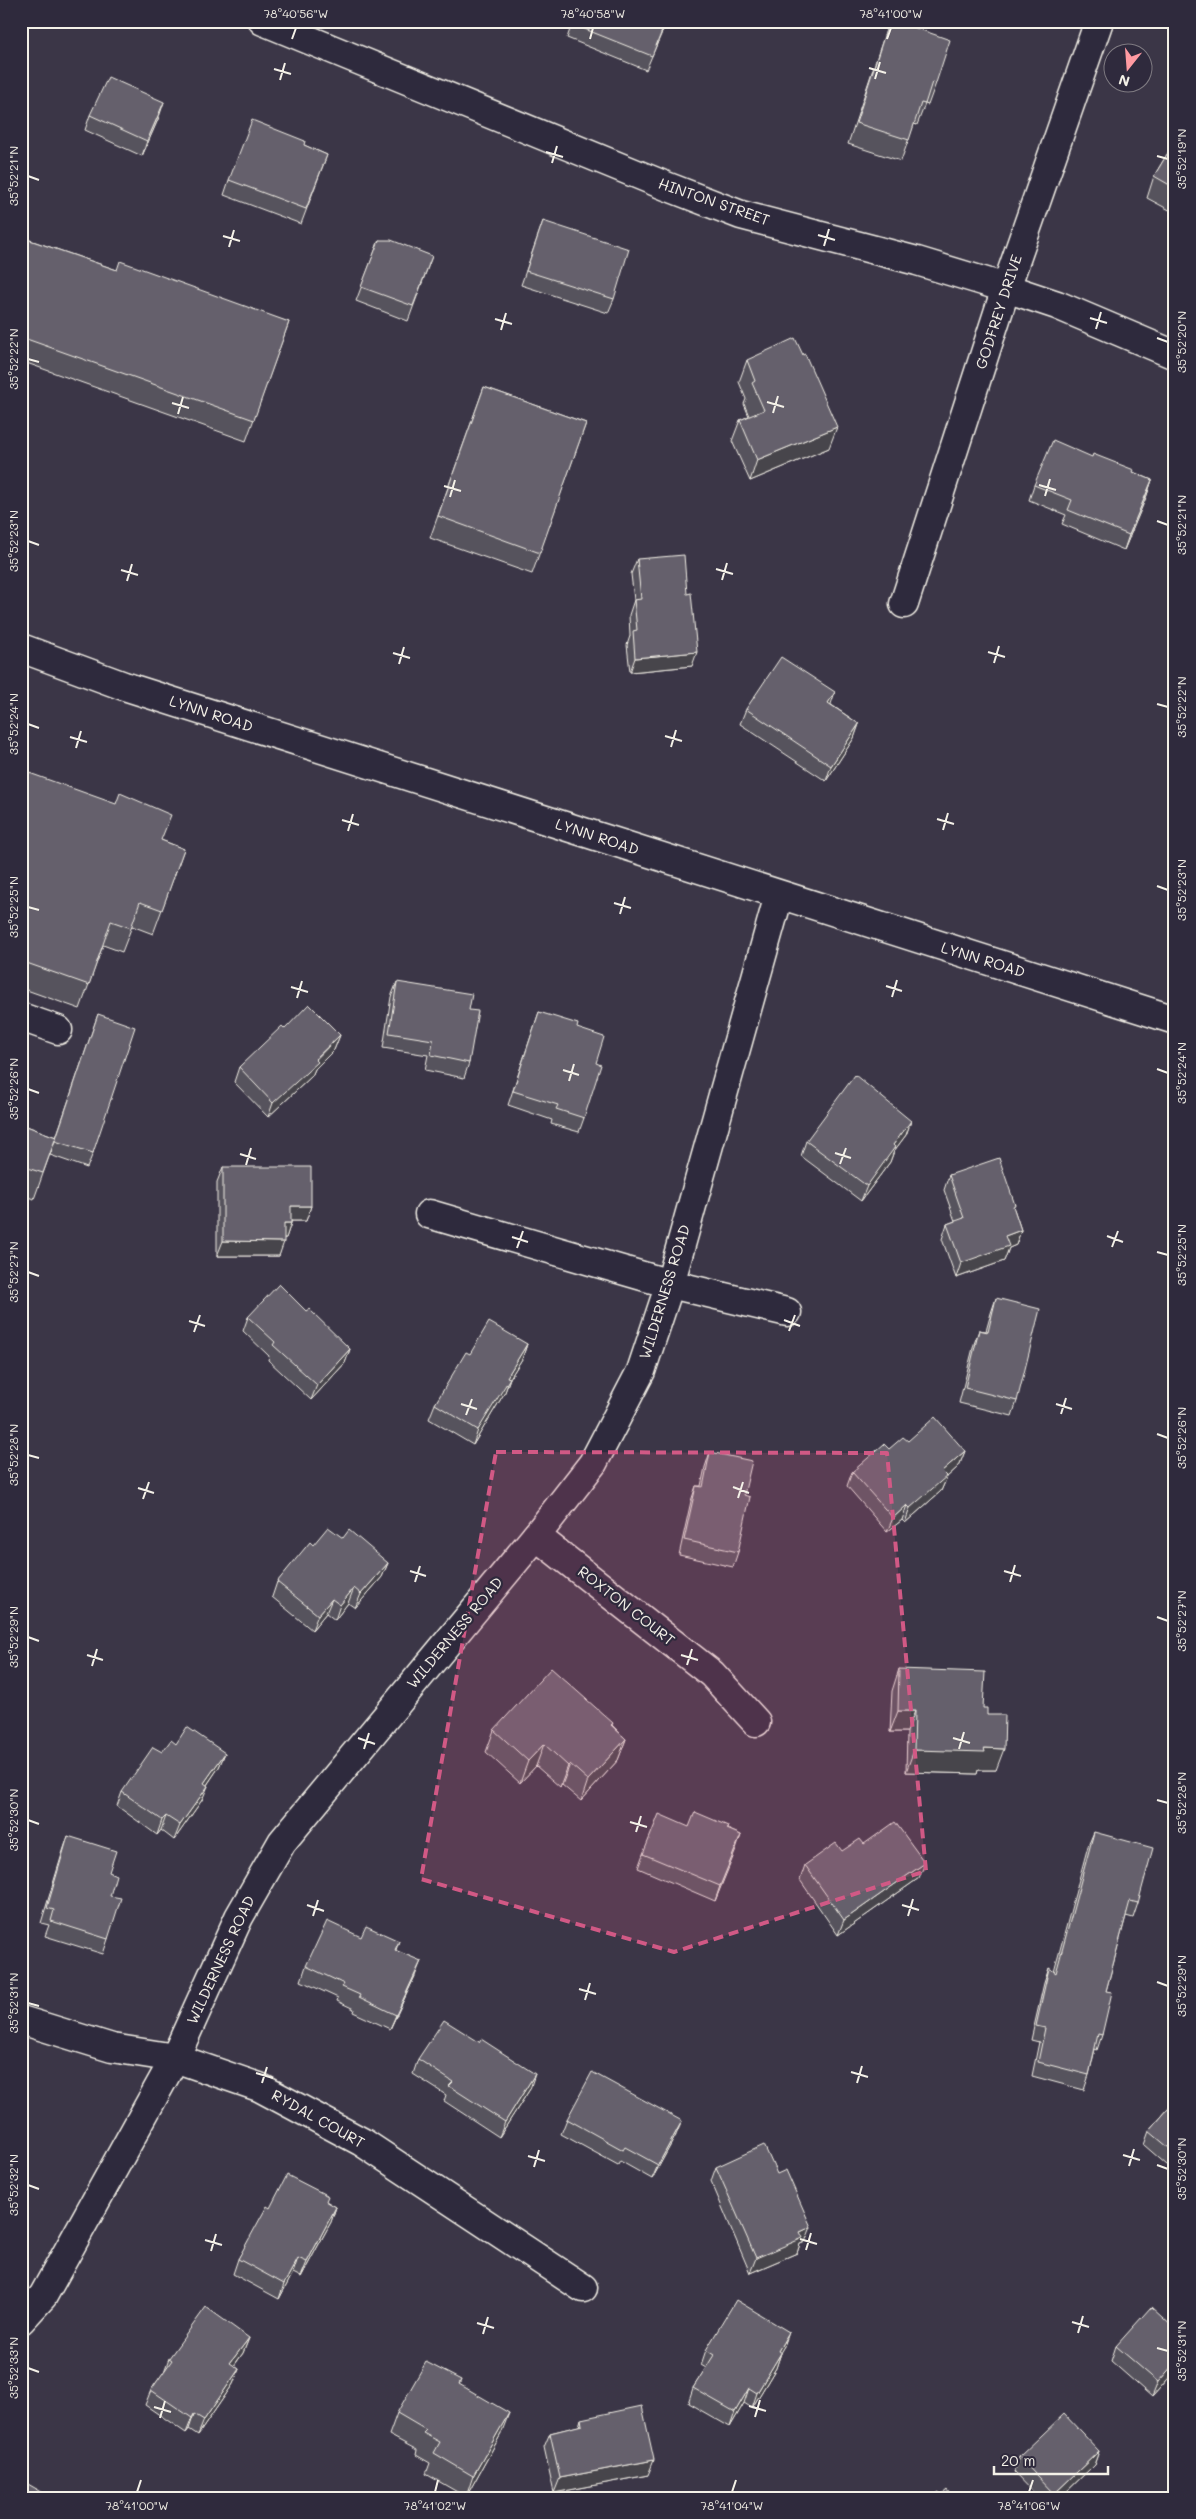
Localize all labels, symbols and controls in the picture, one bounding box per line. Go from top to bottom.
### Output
text: 78°40'56"W [264,5,328,21]
text: 78°40'58"W [561,5,625,21]
text: 78°41'00"W [859,5,923,21]
north arrow [1104,42,1154,92]
text: N [1116,70,1132,92]
text: 35°52'19"N [1173,129,1189,189]
text: 35°52'21"N [5,146,21,206]
street label: HINTON STREET [656,173,773,229]
street label: GODFREY DRIVE [970,252,1026,371]
text: 35°52'20"N [1173,311,1189,373]
text: 35°52'22"N [5,328,21,390]
text: 35°52'21"N [1173,495,1189,555]
text: 35°52'23"N [5,510,21,572]
text: 35°52'22"N [1173,676,1189,738]
street label: LYNN ROAD [167,690,256,736]
text: 35°52'24"N [5,693,21,755]
street label: LYNN ROAD [553,813,642,859]
text: 35°52'23"N [1173,859,1189,921]
text: 35°52'25"N [5,876,21,938]
street label: LYNN ROAD [939,937,1028,981]
text: 35°52'24"N [1173,1042,1189,1104]
text: 35°52'26"N [5,1058,21,1120]
street label: WILDERNESS ROAD [634,1222,694,1361]
text: 35°52'25"N [1173,1224,1189,1286]
text: 35°52'27"N [5,1241,21,1303]
text: 35°52'26"N [1173,1407,1189,1469]
text: 35°52'28"N [5,1424,21,1486]
street label: ROXTON COURT [574,1561,679,1649]
street label: WILDERNESS ROAD [402,1572,507,1692]
text: 35°52'27"N [1173,1590,1189,1652]
text: 35°52'29"N [5,1606,21,1668]
text: 35°52'28"N [1173,1772,1189,1834]
text: 35°52'30"N [5,1789,21,1851]
street label: WILDERNESS ROAD [182,1892,259,2027]
text: 35°52'29"N [1173,1955,1189,2017]
text: 35°52'31"N [5,1973,21,2033]
street label: RYDAL COURT [268,2084,369,2152]
text: 35°52'30"N [1173,2138,1189,2200]
text: 35°52'32"N [5,2154,21,2216]
text: 35°52'31"N [1173,2321,1189,2381]
text: 35°52'33"N [5,2337,21,2399]
scale bar [994,2444,1107,2476]
text: 20 m [1001,2450,1035,2470]
text: 78°41'00"W [105,2497,169,2513]
text: 78°41'02"W [404,2497,466,2513]
text: 78°41'04"W [701,2497,763,2513]
text: 78°41'06"W [997,2497,1061,2513]

